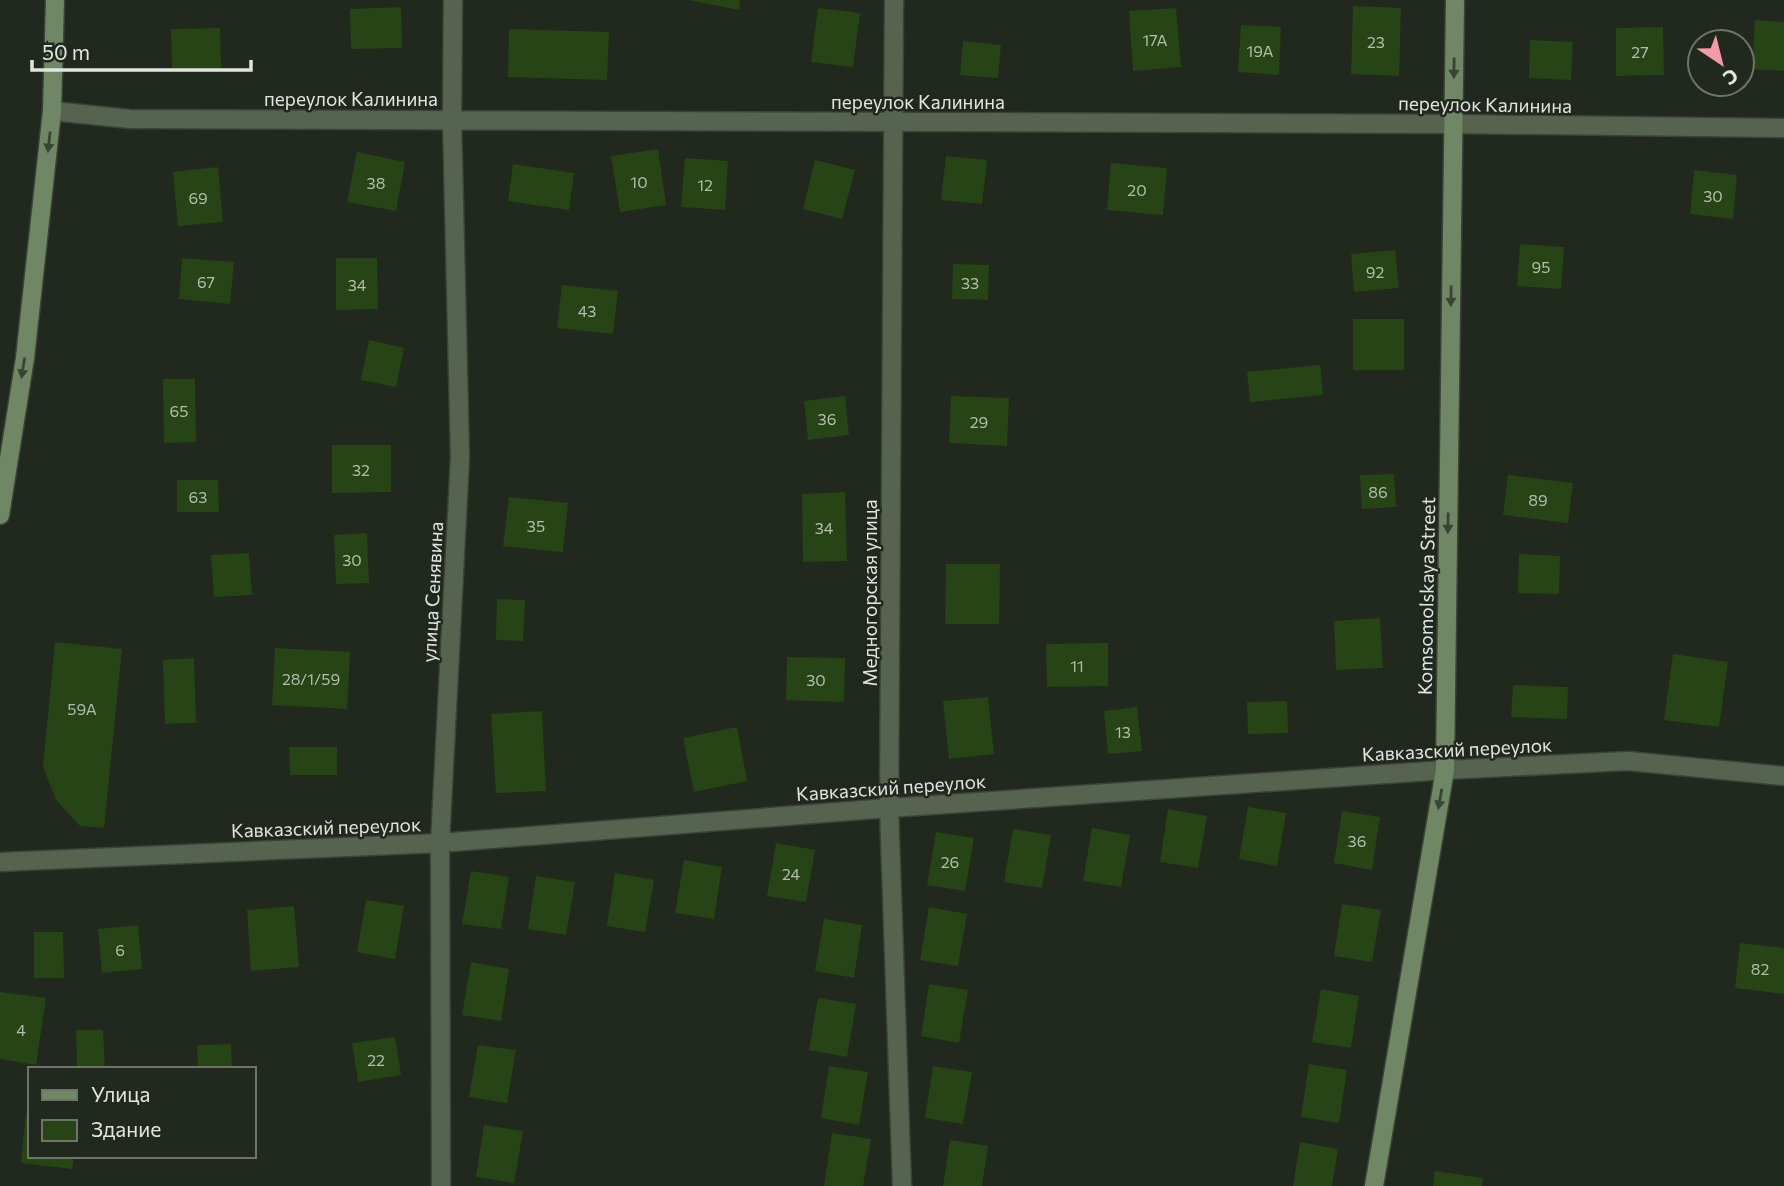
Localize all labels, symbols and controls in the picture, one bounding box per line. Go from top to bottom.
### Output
scale bar [32,28,250,72]
north arrow [1686,28,1756,98]
house number: 17А [1143,30,1167,49]
house number: 23 [1367,32,1385,51]
text: 50 m [42,39,90,64]
house number: 19А [1246,41,1274,60]
house number: 27 [1631,42,1649,61]
one-way arrow [1448,57,1459,79]
text: С [1719,64,1743,90]
street label: переулок Калинина [264,87,438,110]
street label: переулок Калинина [831,90,1005,113]
street label: переулок Калинина [1398,91,1572,117]
one-way arrow [43,131,54,153]
house number: 10 [630,172,648,191]
house number: 38 [367,173,385,192]
house number: 12 [697,175,713,194]
house number: 20 [1127,180,1147,199]
house number: 30 [1703,186,1723,205]
house number: 69 [188,188,208,207]
house number: 95 [1532,257,1550,276]
house number: 92 [1366,262,1384,281]
house number: 67 [197,272,215,291]
house number: 33 [961,273,979,292]
house number: 34 [348,275,367,294]
one-way arrow [1445,285,1457,307]
house number: 43 [578,301,596,320]
one-way arrow [18,357,29,379]
house number: 65 [170,401,188,420]
house number: 36 [818,409,836,428]
house number: 29 [970,412,988,431]
house number: 32 [352,460,370,479]
house number: 86 [1368,482,1388,501]
house number: 63 [189,487,207,506]
house number: 89 [1528,490,1548,509]
street label: Komsomolskaya Street [1413,496,1439,695]
street label: Медногорская улица [858,499,881,687]
one-way arrow [1442,512,1454,534]
house number: 35 [527,516,545,535]
house number: 34 [815,518,834,537]
street label: улица Сенявина [417,521,447,663]
house number: 30 [342,550,362,569]
house number: 11 [1070,656,1084,675]
house number: 28/1/59 [282,669,340,688]
house number: 30 [806,670,826,689]
house number: 59А [67,699,97,718]
house number: 13 [1115,722,1131,741]
street label: Кавказский переулок [1361,733,1553,765]
street label: Кавказский переулок [795,769,987,805]
one-way arrow [1434,788,1445,810]
street label: Кавказский переулок [231,812,421,842]
house number: 36 [1348,831,1366,850]
house number: 26 [941,852,959,871]
house number: 24 [782,864,800,883]
house number: 6 [115,940,125,959]
house number: 82 [1751,959,1769,978]
house number: 4 [16,1020,26,1039]
house number: 22 [367,1050,385,1069]
legend [28,1067,256,1158]
text: Улица [91,1081,150,1106]
text: Здание [91,1116,161,1141]

